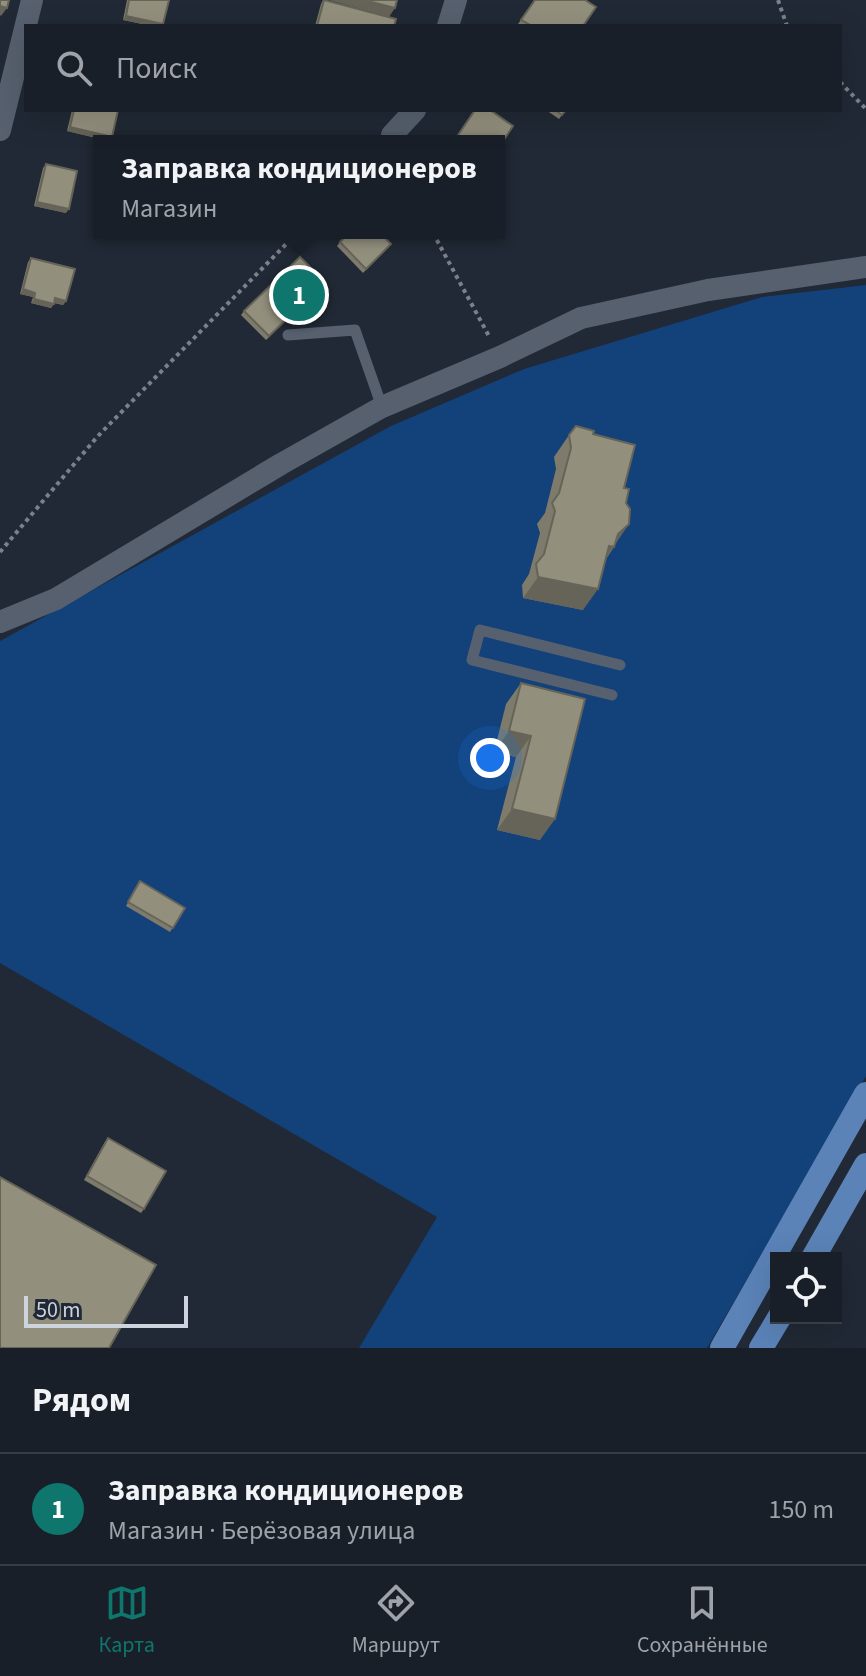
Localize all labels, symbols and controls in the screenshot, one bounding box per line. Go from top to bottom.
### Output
search box [24,24,842,112]
icon: search [52,46,96,90]
text: Поиск [116,47,197,90]
popup [93,135,505,239]
text: Заправка кондиционеров [121,147,477,190]
text: Магазин [121,190,217,227]
pin: 1 [273,265,325,325]
your location [470,738,510,778]
map controls [770,1252,842,1324]
button: locate [770,1252,842,1324]
scale bar [24,1292,188,1328]
text: 50 m [36,1294,81,1326]
text: Рядом [32,1376,131,1425]
text: Заправка кондиционеров [108,1469,464,1512]
text: 1 [51,1491,65,1528]
text: 150 m [768,1491,834,1528]
text: Магазин · Берёзовая улица [108,1512,415,1549]
tab: Карта [98,1581,155,1661]
tab: Маршрут [352,1581,440,1661]
tab: Сохранённые [637,1581,768,1661]

